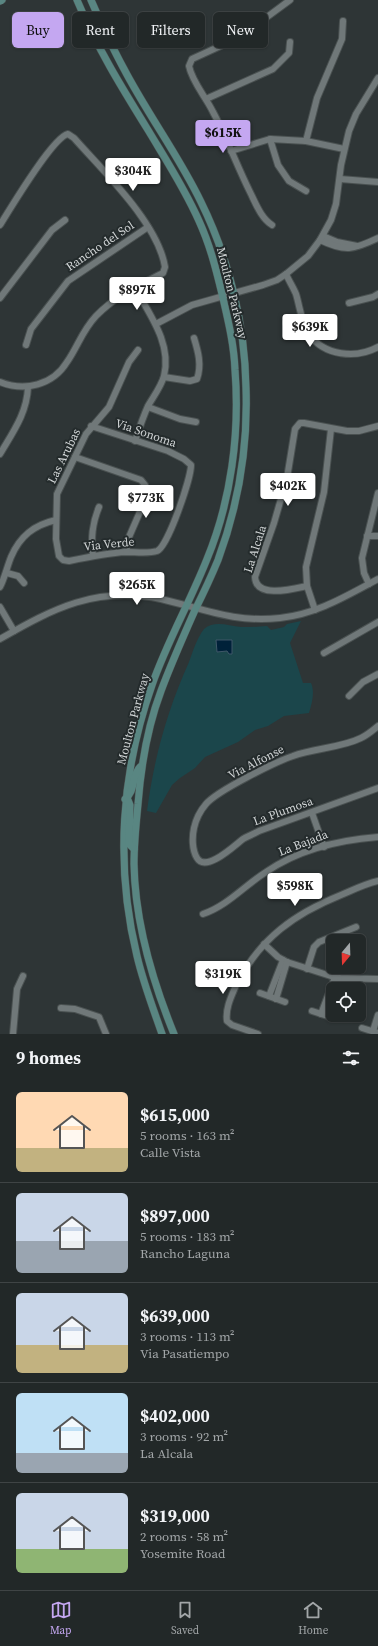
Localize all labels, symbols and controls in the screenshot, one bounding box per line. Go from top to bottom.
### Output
chip: Buy [12,12,64,48]
chip: Rent [72,12,129,48]
chip: Filters [137,12,205,48]
chip: New [213,12,268,48]
pin: $615K [195,120,251,154]
text: $615K [204,124,242,141]
pin: $304K [105,158,161,192]
text: $304K [114,162,152,179]
street label: Rancho del Sol [63,217,137,275]
street label: Moulton Parkway [213,245,251,341]
pin: $897K [109,277,165,311]
text: $897K [118,281,156,298]
pin: $639K [282,314,338,348]
text: $639K [291,318,329,335]
street label: Via Sonoma [113,415,180,451]
street label: Las Arubas [44,426,84,486]
pin: $402K [260,473,316,507]
text: $402K [269,477,307,494]
pin: $773K [118,485,174,519]
text: $773K [127,489,165,506]
street label: La Alcala [240,522,270,575]
street label: Via Verde [83,533,135,555]
pin: $265K [109,572,165,606]
text: $265K [118,576,156,593]
street label: Moulton Parkway [113,671,153,766]
street label: Via Alfonse [225,741,287,783]
street label: La Plumosa [251,793,316,829]
street label: La Bajada [276,826,331,860]
pin: $598K [267,873,323,907]
text: $598K [276,877,314,894]
north arrow [326,934,366,974]
map controls [326,934,366,1022]
pin: $319K [195,961,251,995]
text: $319K [204,965,242,982]
button: locate [326,982,366,1022]
text: 9 homes [16,1046,81,1070]
icon: filters [340,1047,362,1069]
text: $615,000 [140,1103,210,1127]
icon: home [48,1108,96,1156]
text: 5 rooms · 163 m² [140,1127,235,1144]
text: Calle Vista [140,1144,201,1161]
text: $897,000 [140,1204,210,1228]
icon: home [48,1209,96,1257]
text: 5 rooms · 183 m² [140,1228,235,1245]
text: Rancho Laguna [140,1245,230,1262]
text: $639,000 [140,1304,210,1328]
icon: home [48,1309,96,1357]
text: 3 rooms · 113 m² [140,1328,235,1345]
text: Via Pasatiempo [140,1345,229,1362]
text: $402,000 [140,1404,210,1428]
icon: home [48,1409,96,1457]
text: 3 rooms · 92 m² [140,1428,228,1445]
text: La Alcala [140,1445,193,1462]
text: $319,000 [140,1504,210,1528]
icon: home [48,1509,96,1557]
text: 2 rooms · 58 m² [140,1528,228,1545]
text: Yosemite Road [140,1545,225,1562]
tab: Map [50,1599,72,1638]
tab: Saved [171,1599,199,1638]
tab: Home [298,1599,328,1638]

